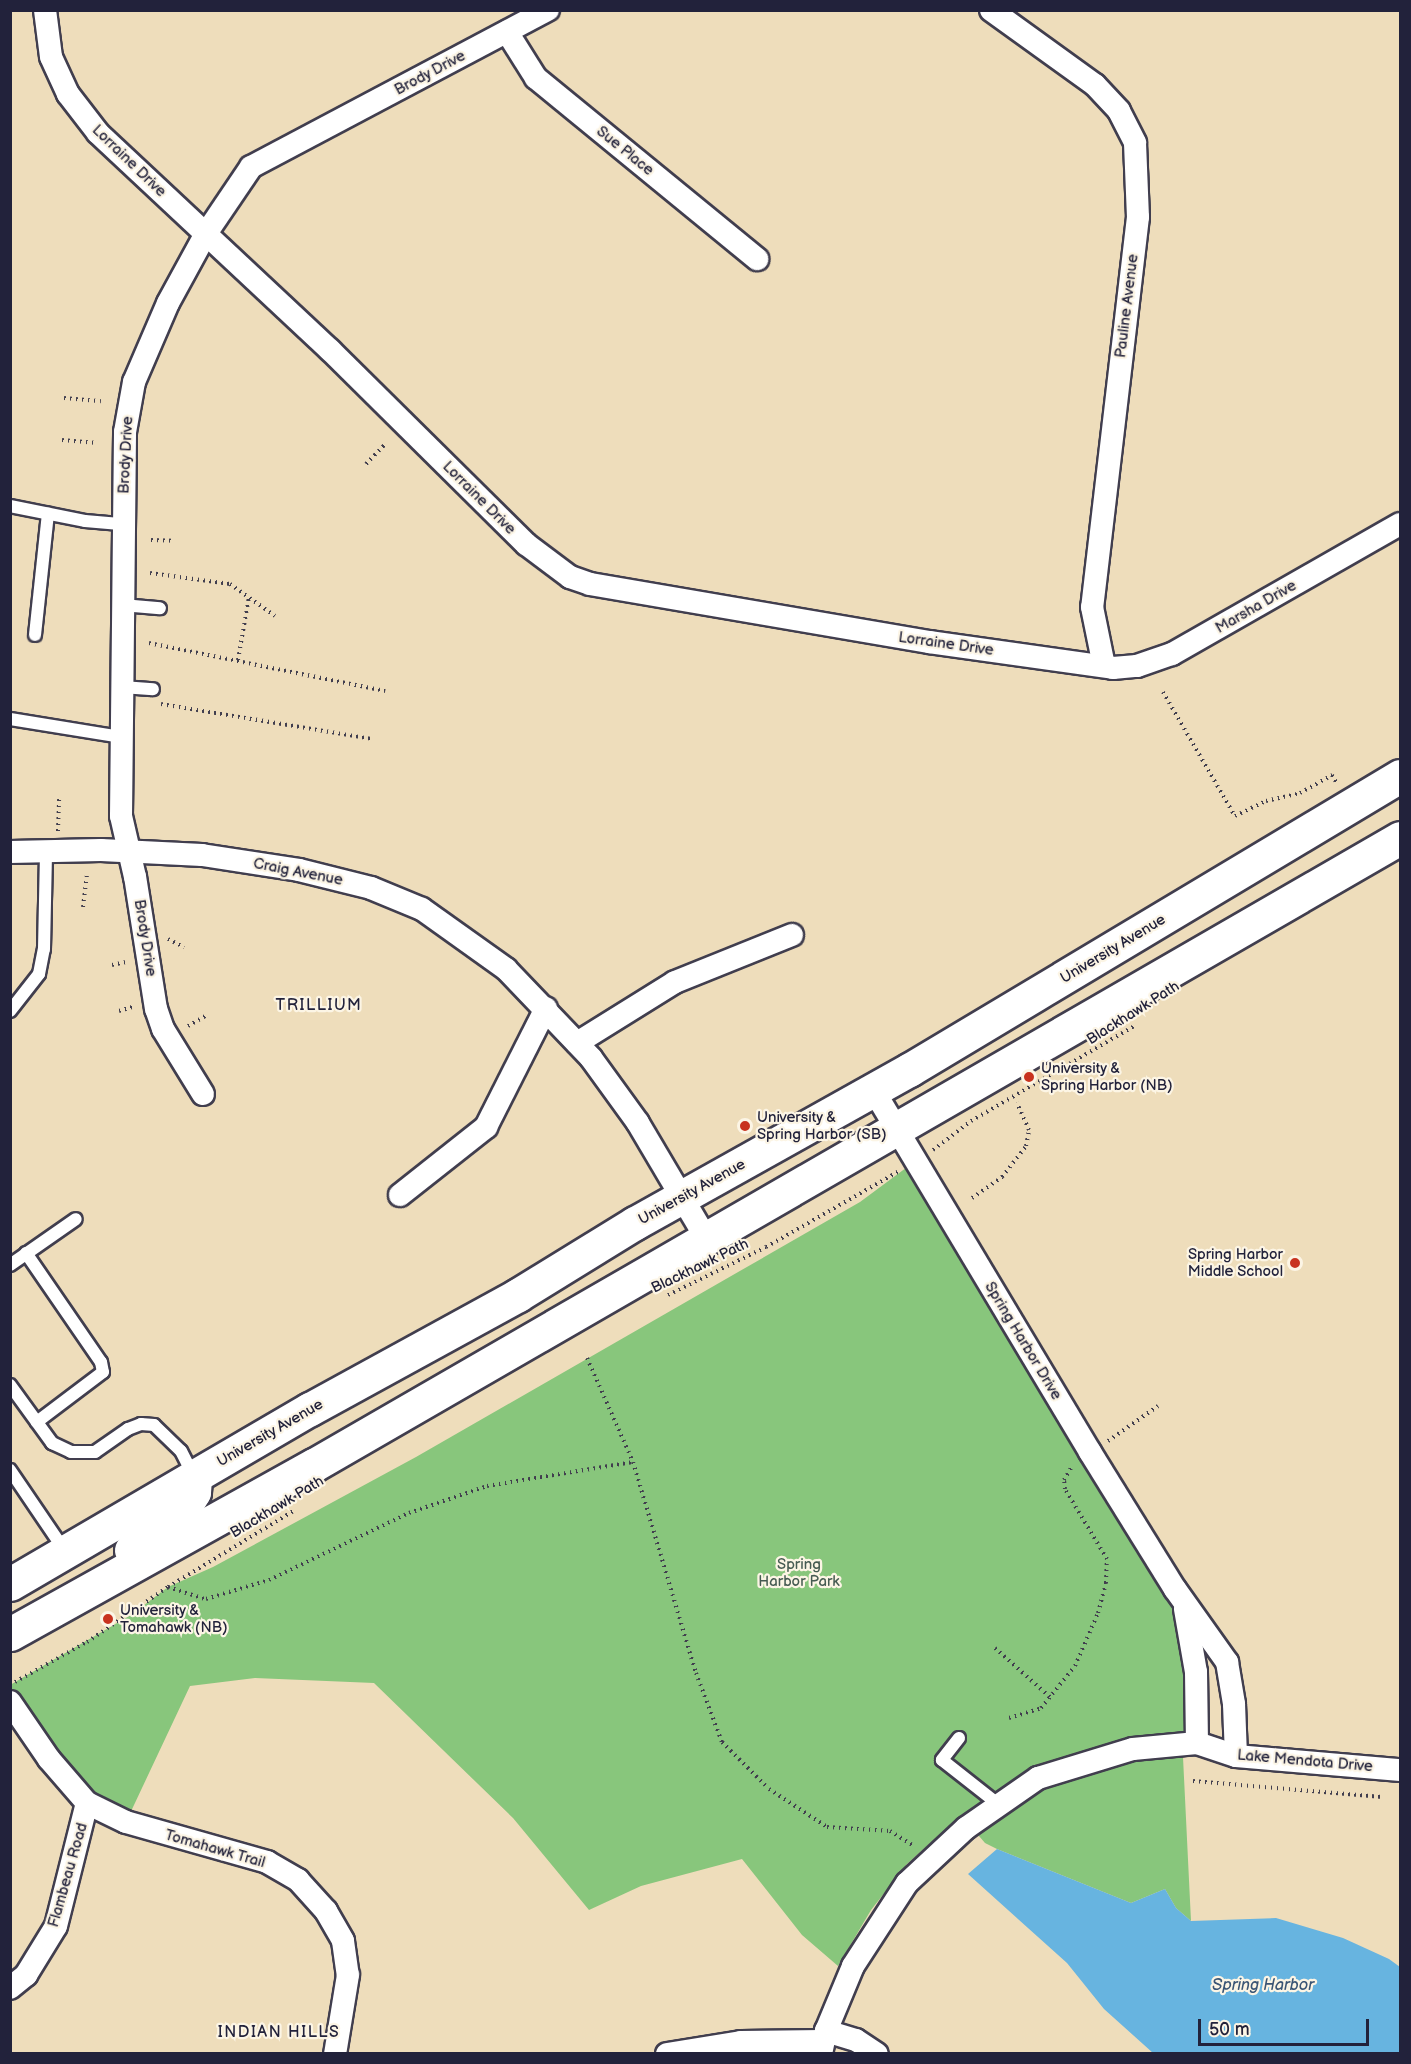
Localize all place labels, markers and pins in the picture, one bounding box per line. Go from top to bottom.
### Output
place label: University & Spring Harbor (NB) [1041,1059,1173,1094]
marker: University & Spring Harbor (NB) [1022,1070,1036,1084]
place label: University & Spring Harbor (SB) [757,1108,886,1143]
marker: University & Spring Harbor (SB) [738,1119,752,1133]
place label: Spring Harbor Middle School [1187,1245,1283,1280]
marker: Spring Harbor Middle School [1288,1256,1302,1270]
place label: University & Tomahawk (NB) [120,1601,228,1636]
marker: University & Tomahawk (NB) [101,1612,115,1626]

